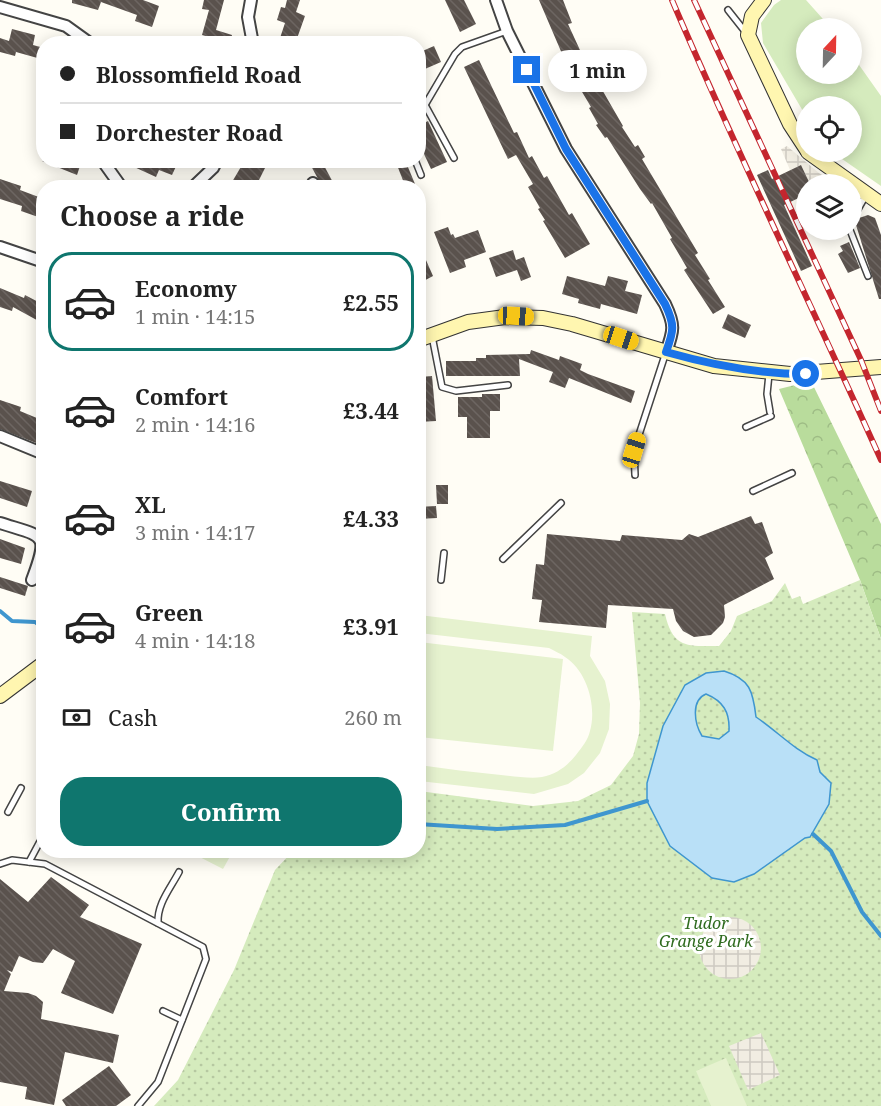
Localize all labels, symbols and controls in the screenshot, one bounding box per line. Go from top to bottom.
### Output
north arrow [796,18,862,84]
map controls [796,18,862,240]
callout: 1 min [548,49,647,91]
route end [513,56,540,83]
text: 1 min [569,57,626,84]
text: Blossomfield Road [96,59,301,89]
button: locate [796,96,862,162]
text: Dorchester Road [96,117,283,147]
button: layers [796,174,862,240]
text: Choose a ride [60,197,245,234]
text: Economy [135,273,237,303]
icon: car [63,275,117,329]
text: £2.55 [343,287,399,317]
text: 1 min · 14:15 [135,303,255,330]
car [498,306,534,326]
car [601,324,641,352]
route start [792,360,819,387]
text: Comfort [135,381,228,411]
icon: car [63,383,117,437]
text: £3.44 [343,395,399,425]
text: 2 min · 14:16 [135,411,255,438]
car [620,430,648,470]
text: XL [135,489,166,519]
icon: car [63,491,117,545]
text: £4.33 [343,503,399,533]
text: 3 min · 14:17 [135,519,255,546]
text: Green [135,597,203,627]
icon: car [63,599,117,653]
text: £3.91 [343,611,399,641]
text: 4 min · 14:18 [135,627,255,654]
icon: cash [60,701,93,734]
text: Cash [108,702,158,732]
text: 260 m [344,704,402,731]
button: Confirm [60,777,402,846]
park label: Tudor Grange Park [659,912,754,952]

